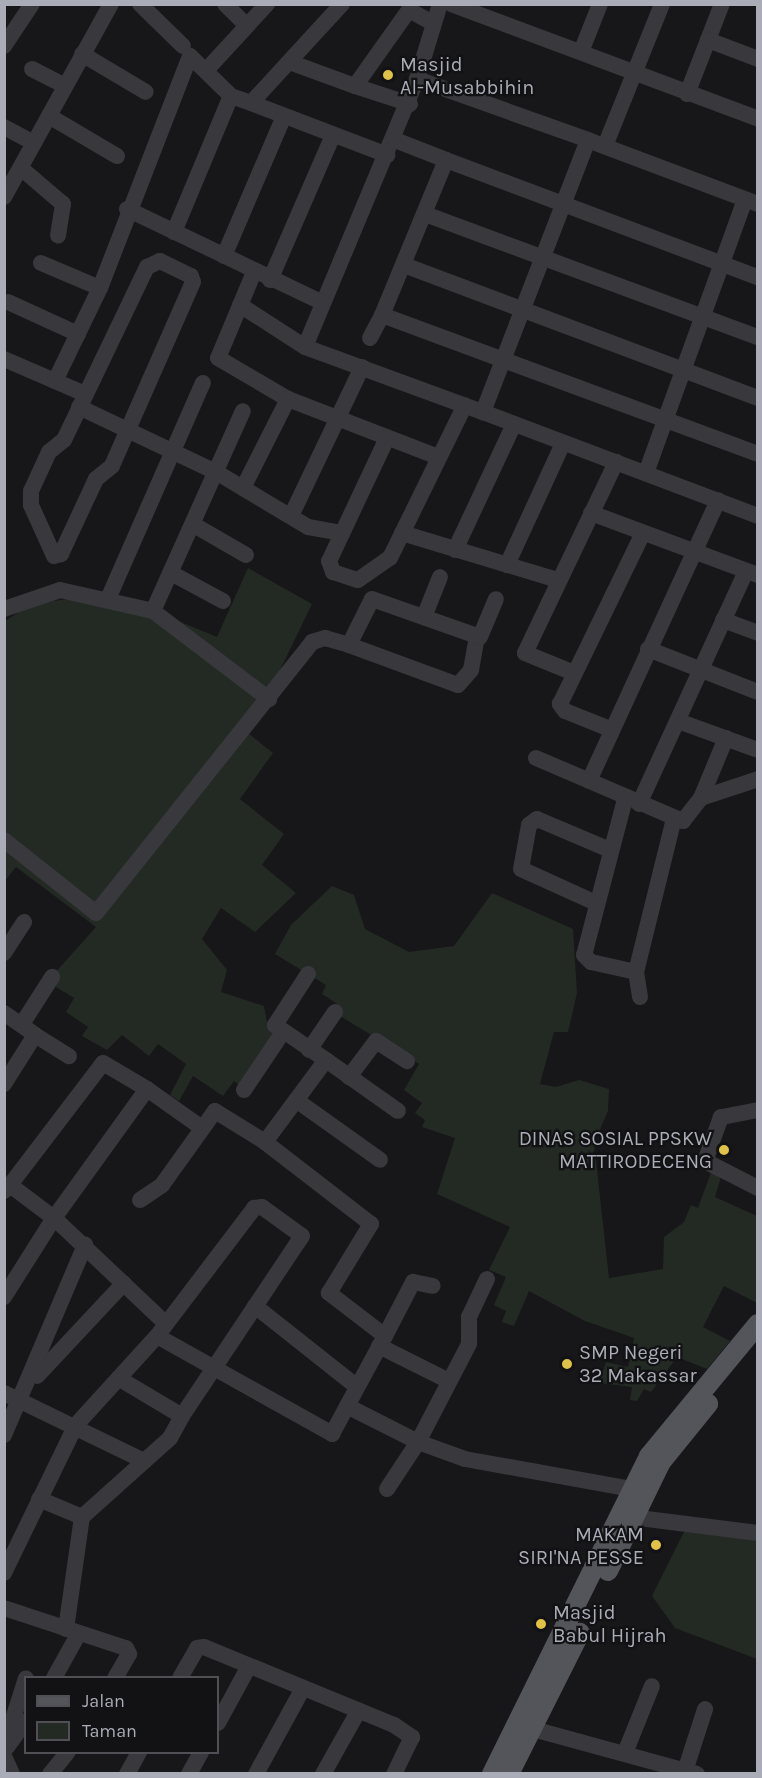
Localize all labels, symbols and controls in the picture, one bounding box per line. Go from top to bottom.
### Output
place label: Masjid Al-Musabbihin [400,52,534,99]
marker: Masjid Al-Musabbihin [381,68,395,82]
place label: DINAS SOSIAL PPSKW MATTIRODECENG [519,1126,712,1173]
marker: DINAS SOSIAL PPSKW MATTIRODECENG [717,1143,731,1157]
place label: SMP Negeri 32 Makassar [579,1340,697,1387]
marker: SMP Negeri 32 Makassar [560,1357,574,1371]
place label: MAKAM SIRI'NA PESSE [518,1522,644,1569]
marker: MAKAM SIRI'NA PESSE [649,1538,663,1552]
place label: Masjid Babul Hijrah [553,1600,667,1647]
marker: Masjid Babul Hijrah [534,1617,548,1631]
legend [24,1676,219,1754]
text: Jalan [82,1690,125,1712]
text: Taman [82,1720,137,1742]

